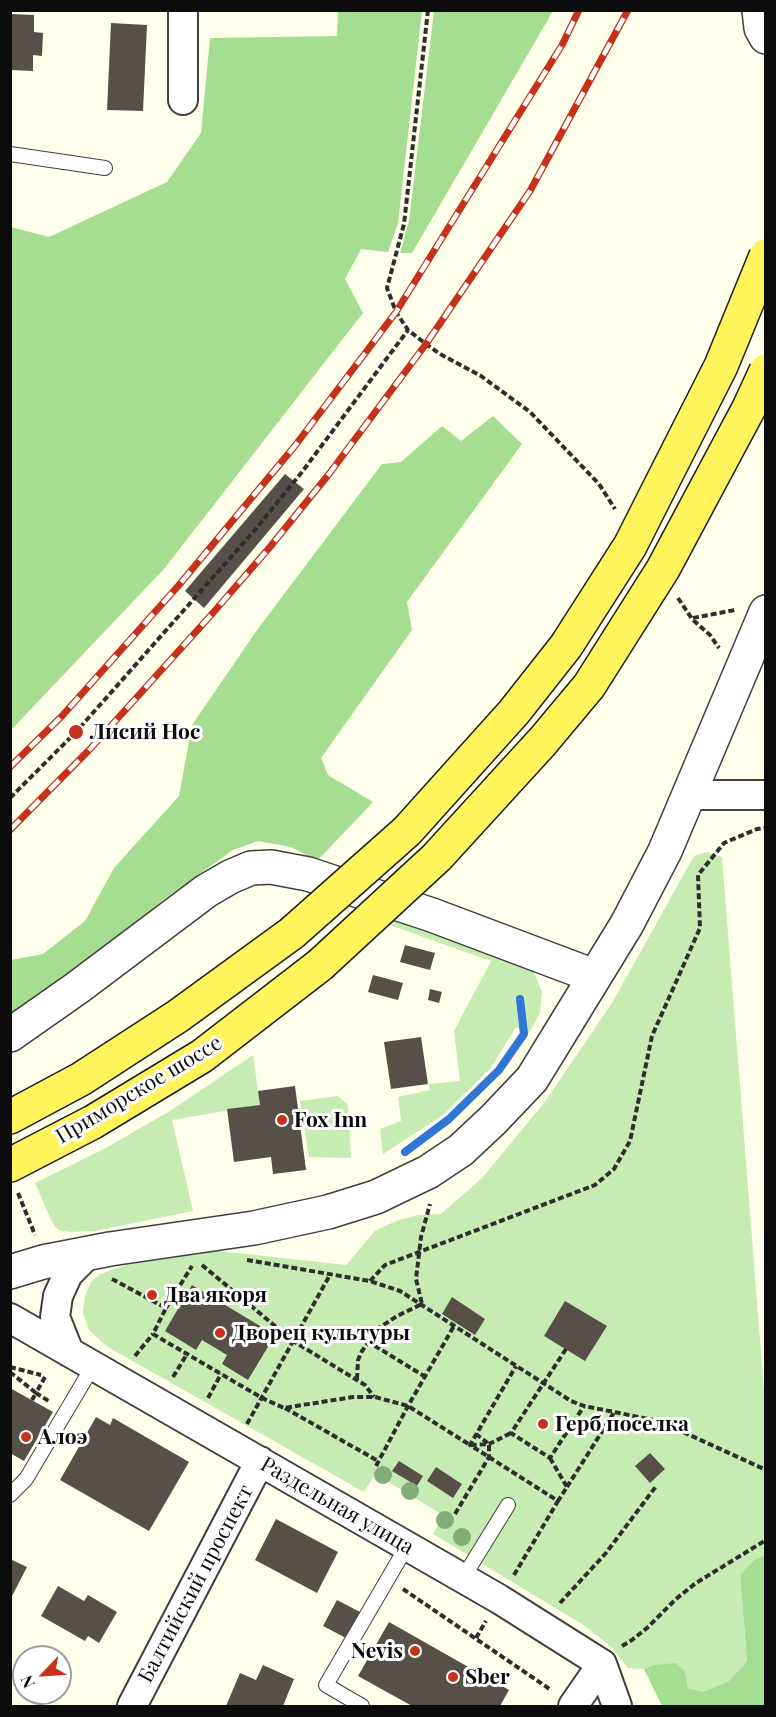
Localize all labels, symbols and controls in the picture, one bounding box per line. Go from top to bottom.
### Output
place label: Лисий Нос [90,719,200,745]
marker: Лисий Нос [67,723,85,741]
street label: Приморское шоссе [51,1030,227,1150]
place label: Fox Inn [294,1107,367,1133]
marker: Fox Inn [275,1113,289,1127]
place label: Два якоря [164,1282,267,1308]
marker: Два якоря [145,1288,159,1302]
place label: Дворец культуры [232,1320,410,1346]
marker: Дворец культуры [213,1326,227,1340]
place label: Герб поселка [555,1411,689,1437]
marker: Герб поселка [536,1417,550,1431]
place label: Алоэ [38,1424,87,1450]
marker: Алоэ [19,1430,33,1444]
street label: Раздельная улица [256,1452,418,1560]
street label: Балтийский проспект [133,1481,259,1687]
place label: Nevis [351,1638,403,1664]
marker: Nevis [408,1644,422,1658]
north arrow [12,1645,72,1705]
place label: Sber [465,1664,510,1690]
marker: Sber [446,1670,460,1684]
text: N [15,1672,39,1692]

